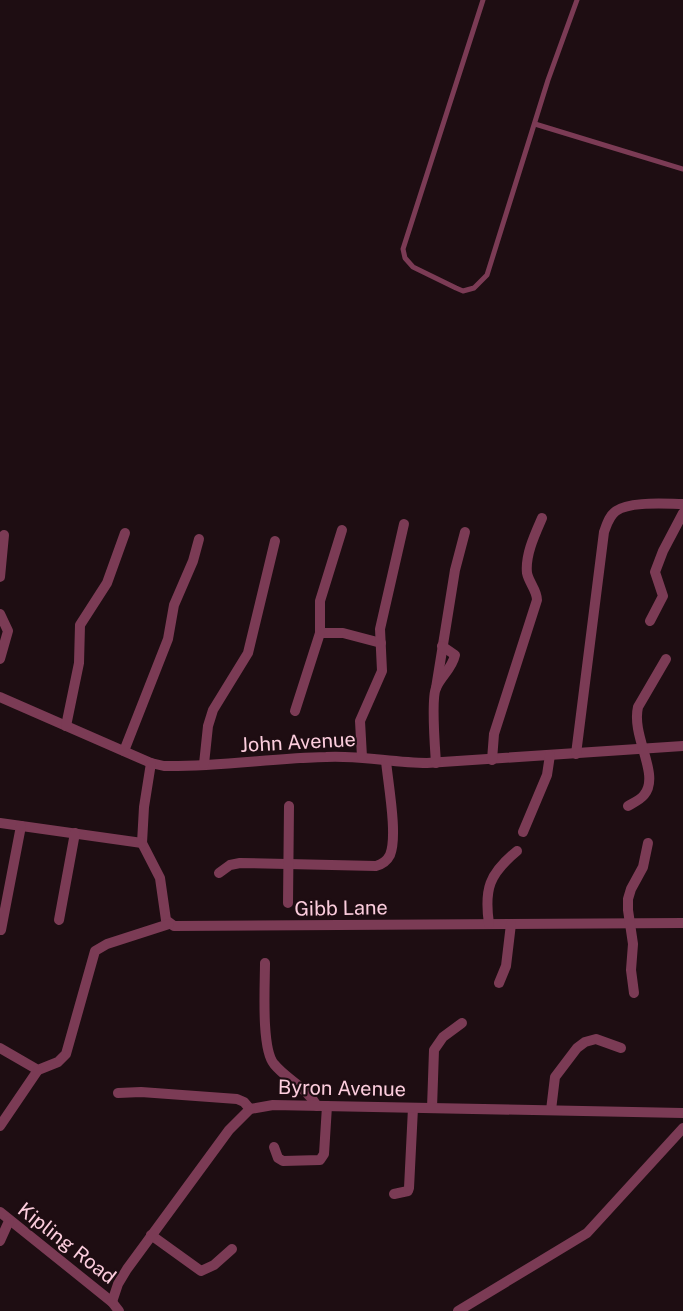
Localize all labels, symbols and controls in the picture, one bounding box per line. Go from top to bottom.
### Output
street label: John Avenue [240,727,356,757]
street label: Gibb Lane [294,895,388,921]
street label: Byron Avenue [278,1075,406,1101]
street label: Kipling Road [13,1197,121,1289]

